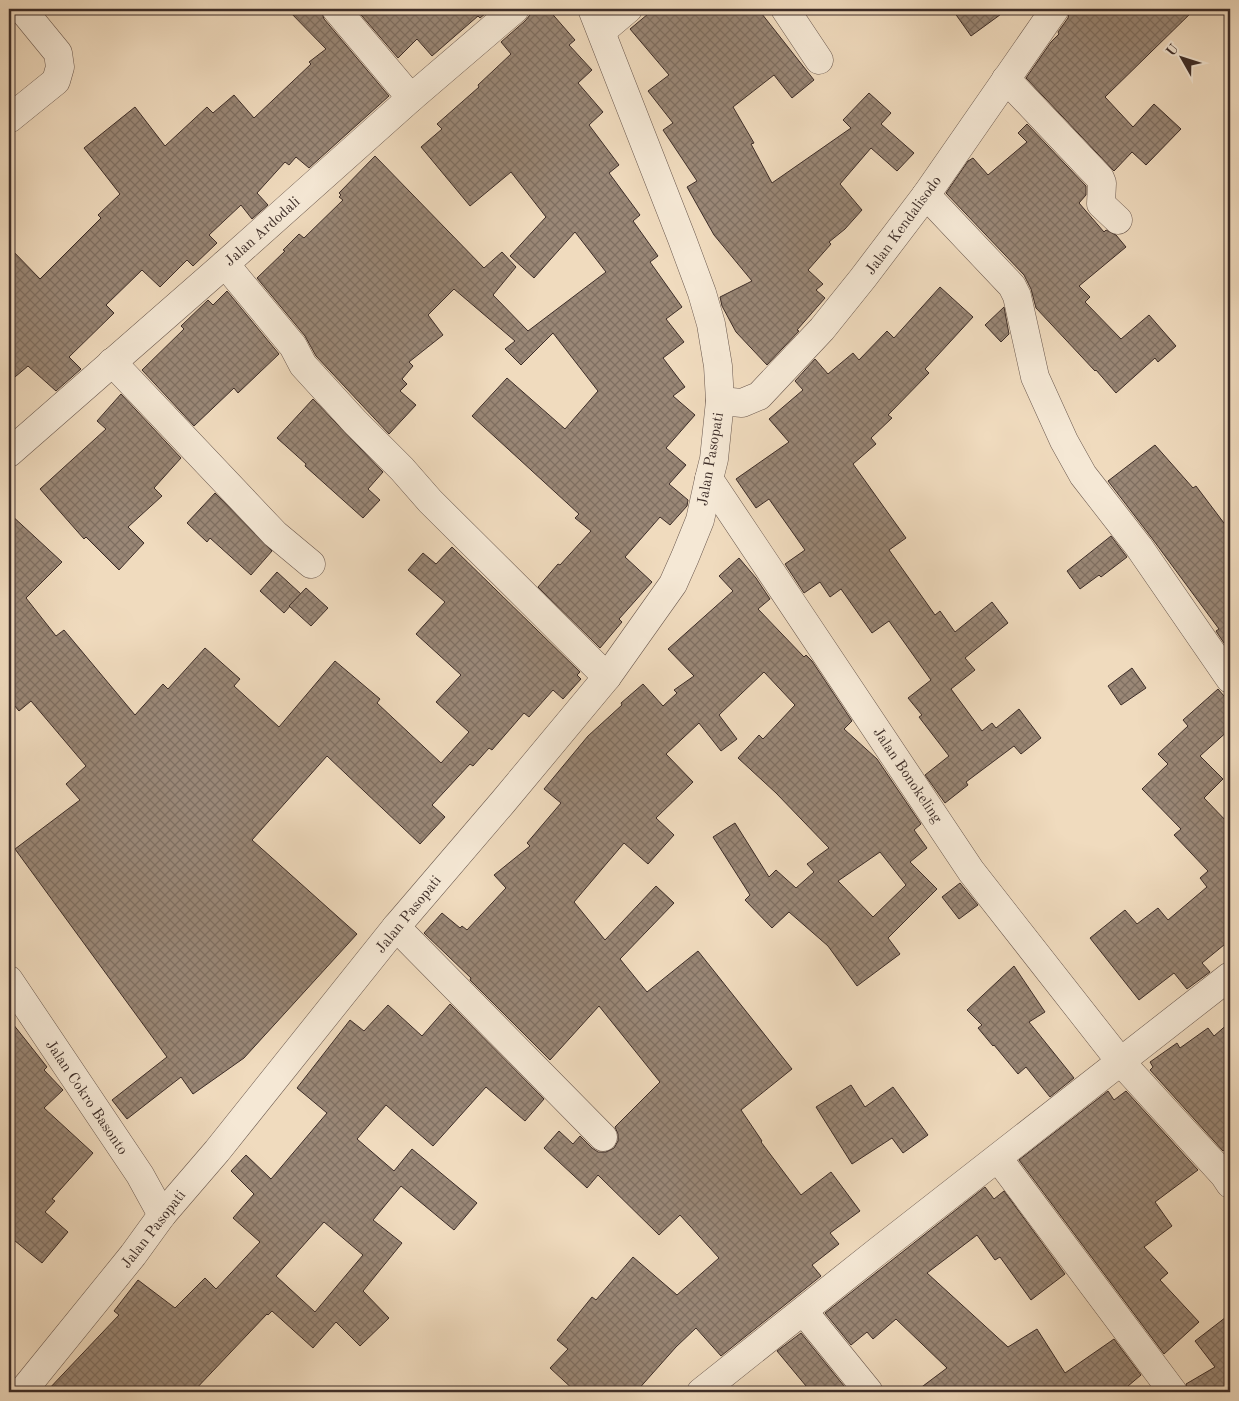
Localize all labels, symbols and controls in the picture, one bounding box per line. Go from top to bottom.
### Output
north arrow [1156,32,1206,82]
text: U [1164,42,1182,59]
street label: Jalan Kendalisodo [863,174,945,278]
street label: Jalan Ardodali [223,195,304,270]
street label: Jalan Pasopati [696,411,727,507]
street label: Jalan Bonokeling [869,725,944,826]
street label: Jalan Pasopati [374,873,445,956]
street label: Jalan Cokro Basonto [42,1038,130,1158]
street label: Jalan Pasopati [119,1188,189,1272]

